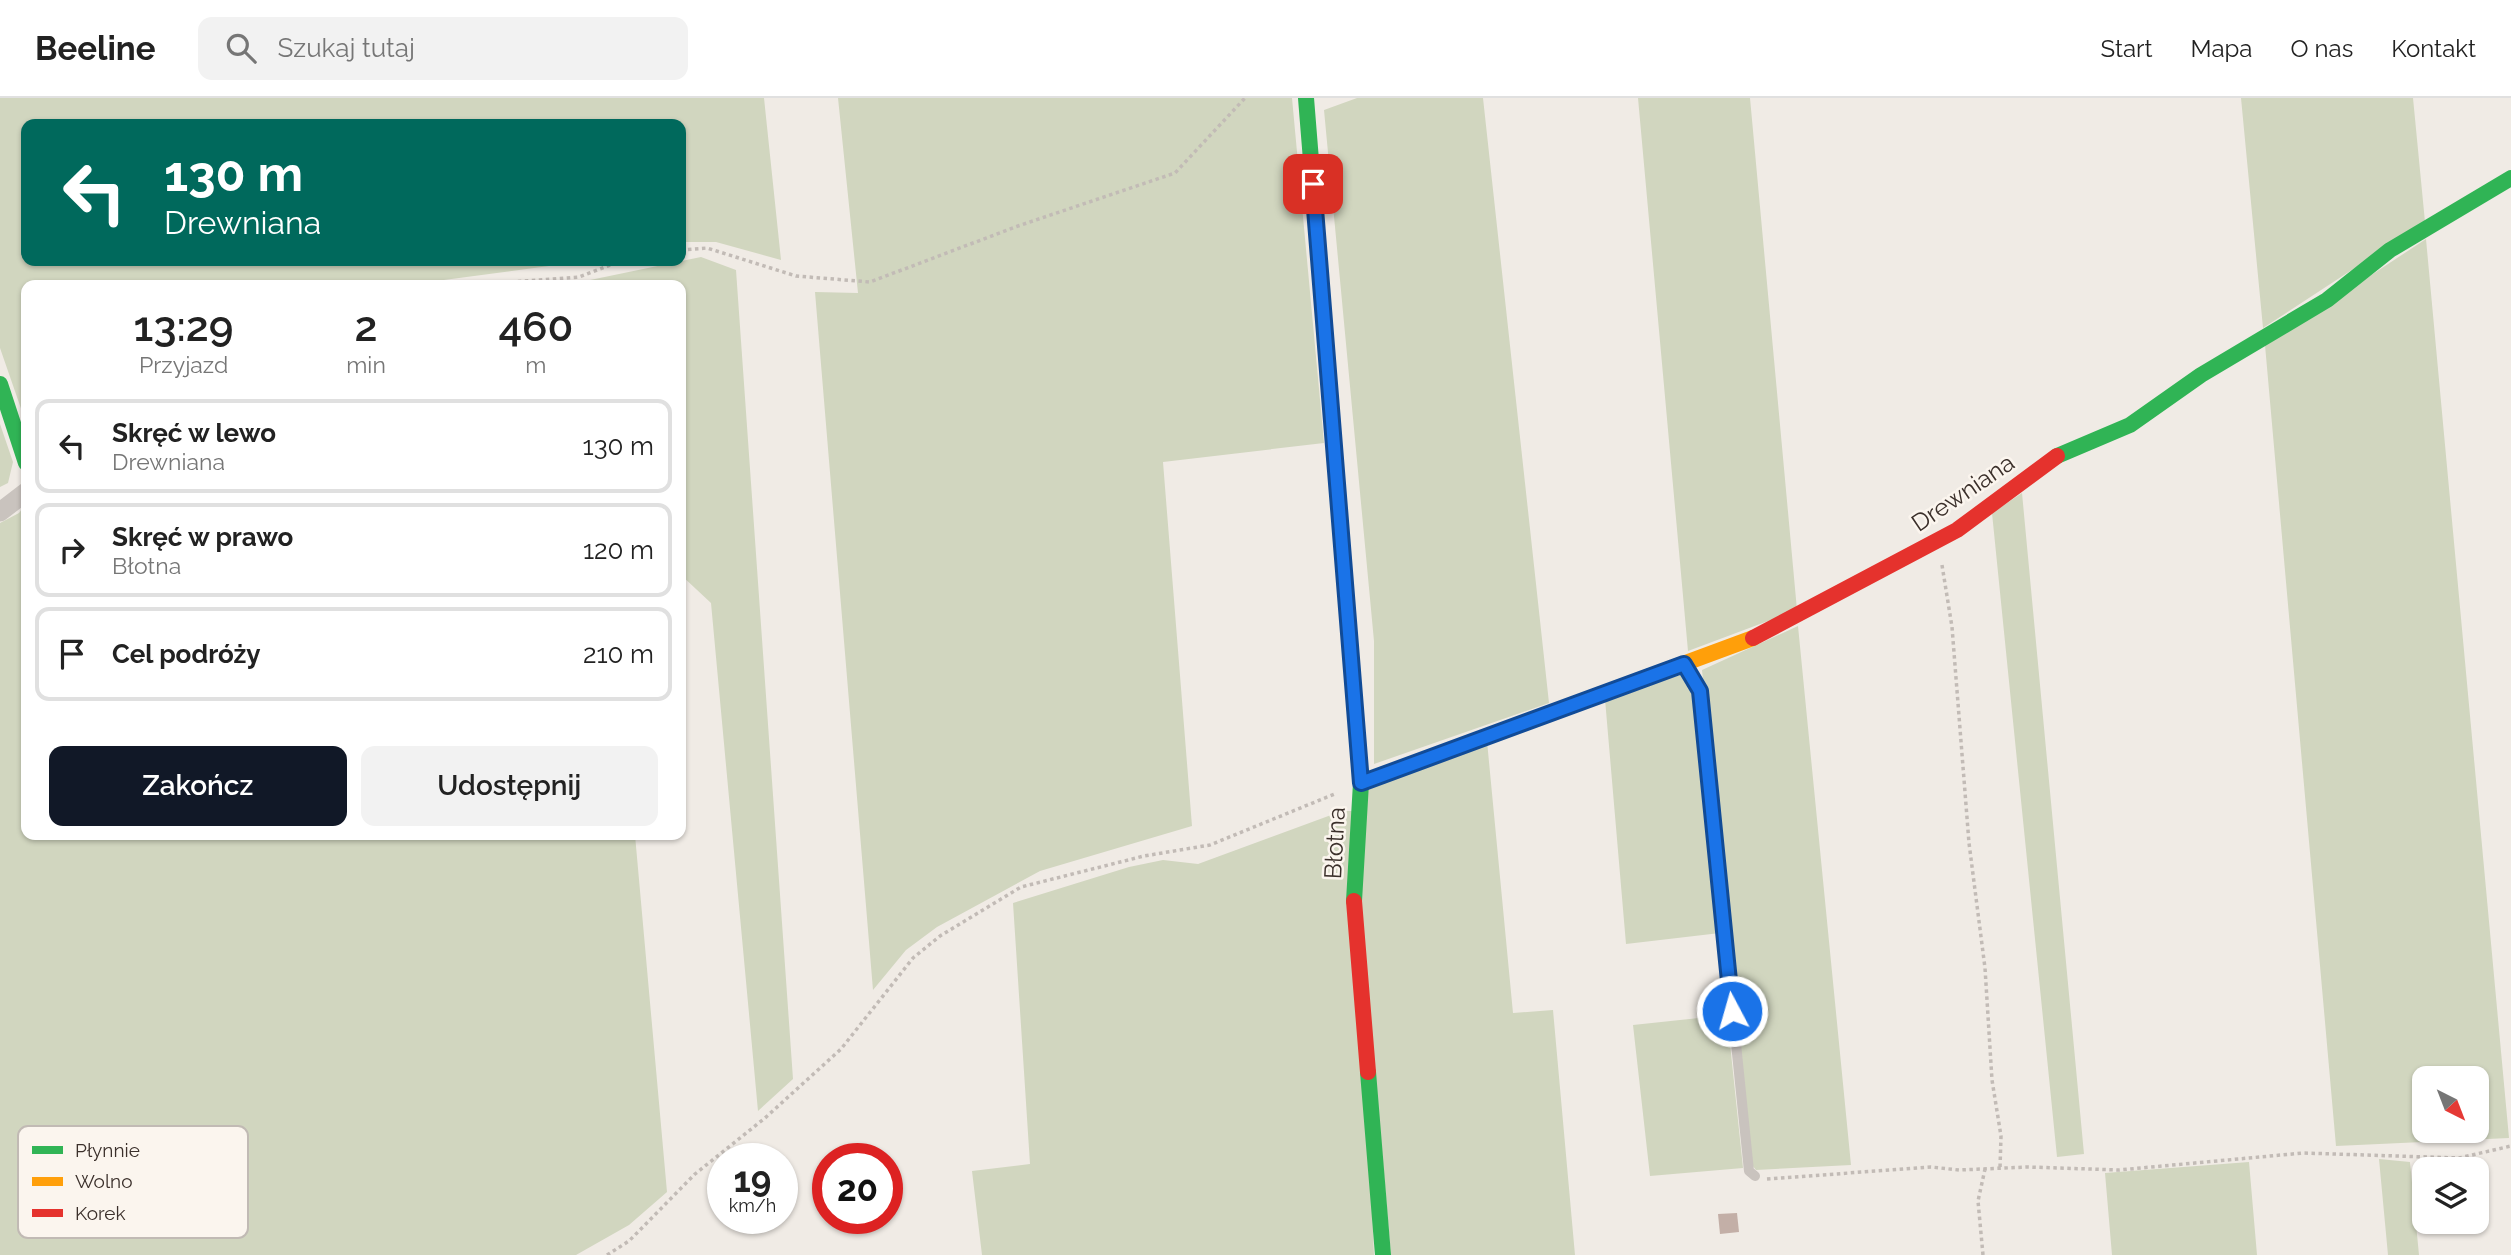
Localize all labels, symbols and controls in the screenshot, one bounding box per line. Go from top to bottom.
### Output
search box [198,17,688,80]
text: Beeline [35,29,156,68]
icon: search [222,29,260,67]
text: Szukaj tutaj [278,33,415,63]
text: Start [2101,34,2153,63]
text: Mapa [2191,34,2252,63]
text: O nas [2290,34,2353,63]
text: Kontakt [2391,34,2476,63]
text: 130 m [164,145,303,202]
icon: left [49,147,140,238]
pin [1283,154,1343,214]
icon: arrive [1294,165,1332,203]
text: Drewniana [164,204,321,241]
text: 13:29 [134,302,234,351]
text: 2 [354,302,378,351]
text: 460 [498,302,573,351]
text: Przyjazd [139,351,228,378]
text: min [346,351,386,378]
text: m [525,351,546,378]
text: Skręć w lewo [112,418,276,448]
icon: left [53,427,91,465]
text: 130 m [583,431,654,461]
text: Drewniana [112,448,225,475]
street label: Drewniana [1906,448,2020,538]
text: Skręć w prawo [112,522,293,552]
icon: right [53,531,91,569]
text: 120 m [583,535,654,565]
text: Błotna [112,552,181,579]
icon: arrive [53,635,91,673]
text: Cel podróży [112,639,261,669]
text: 210 m [583,639,654,669]
button: Zakończ [49,746,347,826]
button: Udostępnij [361,746,658,826]
street label: Błotna [1318,806,1351,880]
position arrow [1695,974,1769,1048]
north arrow [2412,1066,2488,1143]
map controls [2412,1066,2489,1234]
legend [18,1126,248,1238]
text: Płynnie [75,1139,140,1161]
speed limit sign: 20 [812,1143,903,1234]
button: layers [2412,1157,2489,1234]
text: 19 [734,1159,771,1200]
text: Wolno [75,1170,132,1192]
text: km/h [729,1195,776,1216]
text: Korek [75,1202,126,1224]

